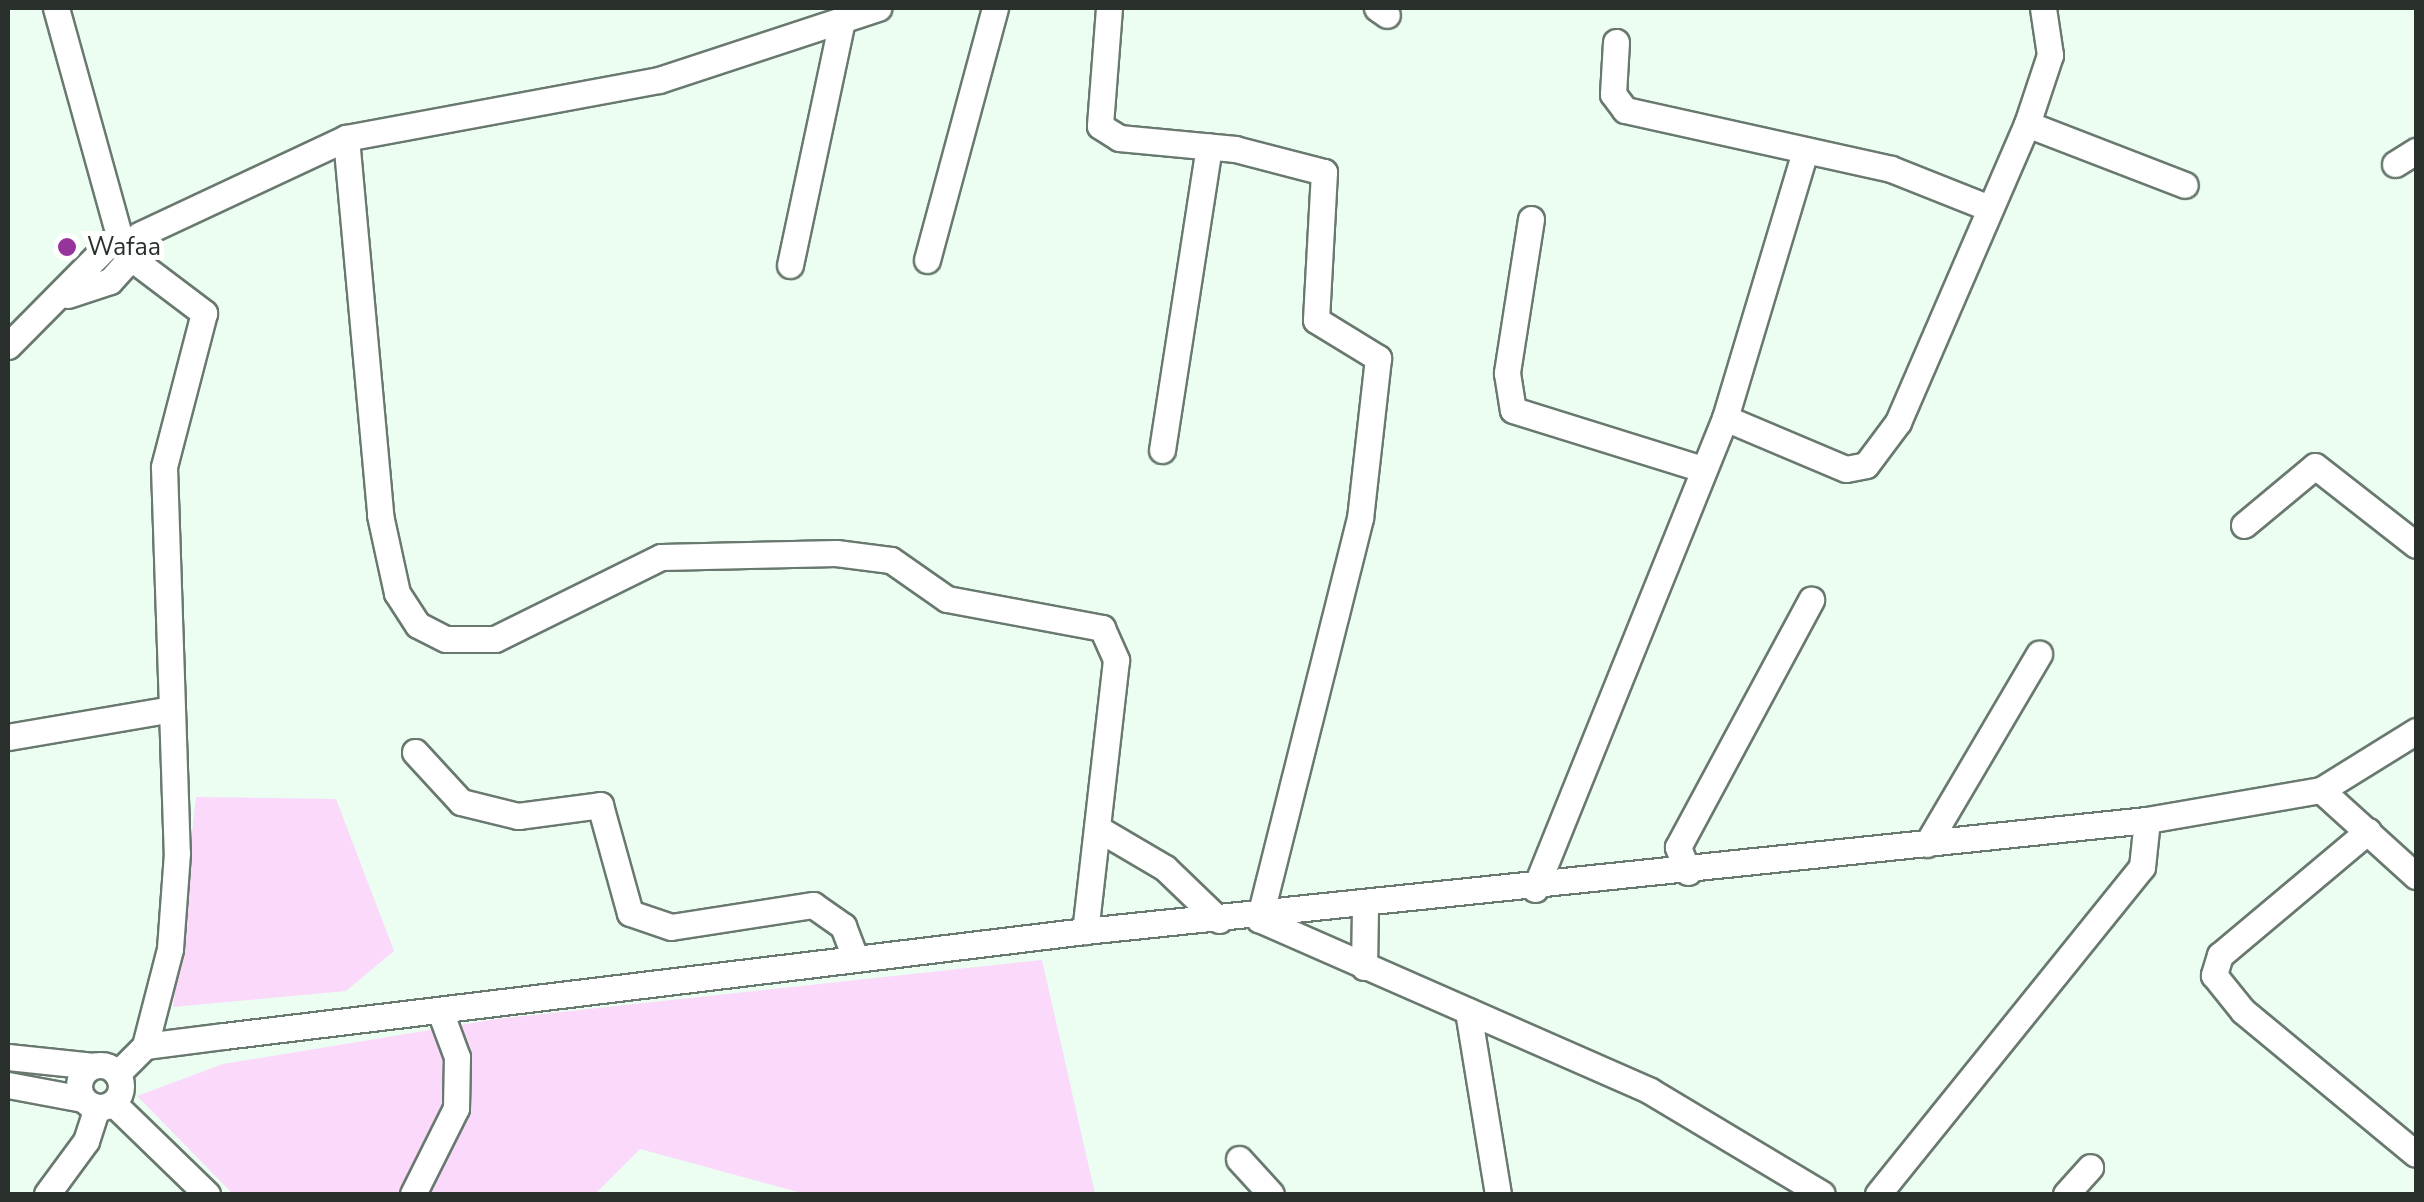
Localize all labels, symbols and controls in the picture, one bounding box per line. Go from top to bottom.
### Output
place label: Wafaa [87,232,161,262]
marker: Wafaa [56,236,78,258]

